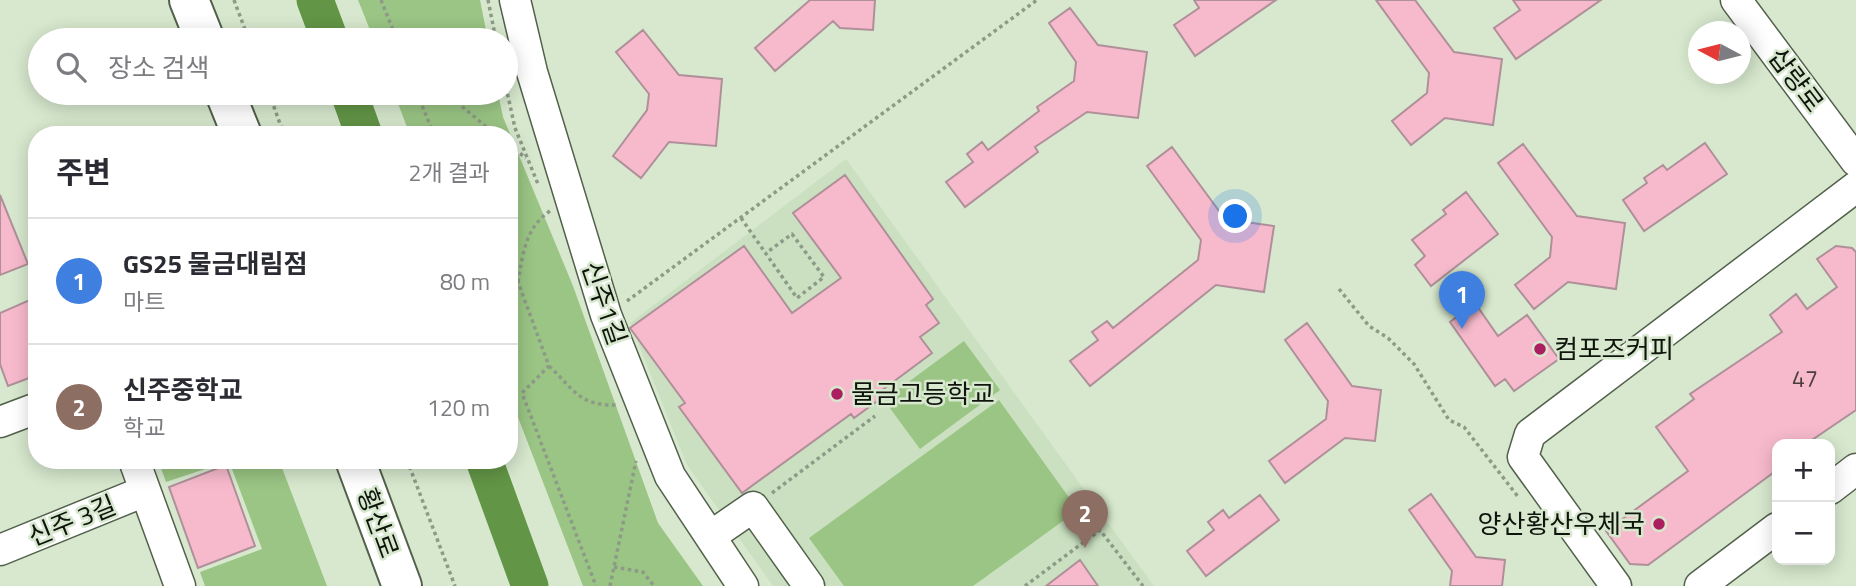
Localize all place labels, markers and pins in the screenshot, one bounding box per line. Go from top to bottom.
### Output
pin: 1 [1439,271,1485,329]
place label: 컴포즈커피 [1554,329,1674,368]
marker: 컴포즈커피 [1532,341,1548,357]
place label: 물금고등학교 [851,374,995,413]
marker: 물금고등학교 [829,386,845,402]
pin: 2 [1062,490,1108,548]
place label: 양산황산우체국 [1478,504,1645,543]
marker: 양산황산우체국 [1651,516,1667,532]

